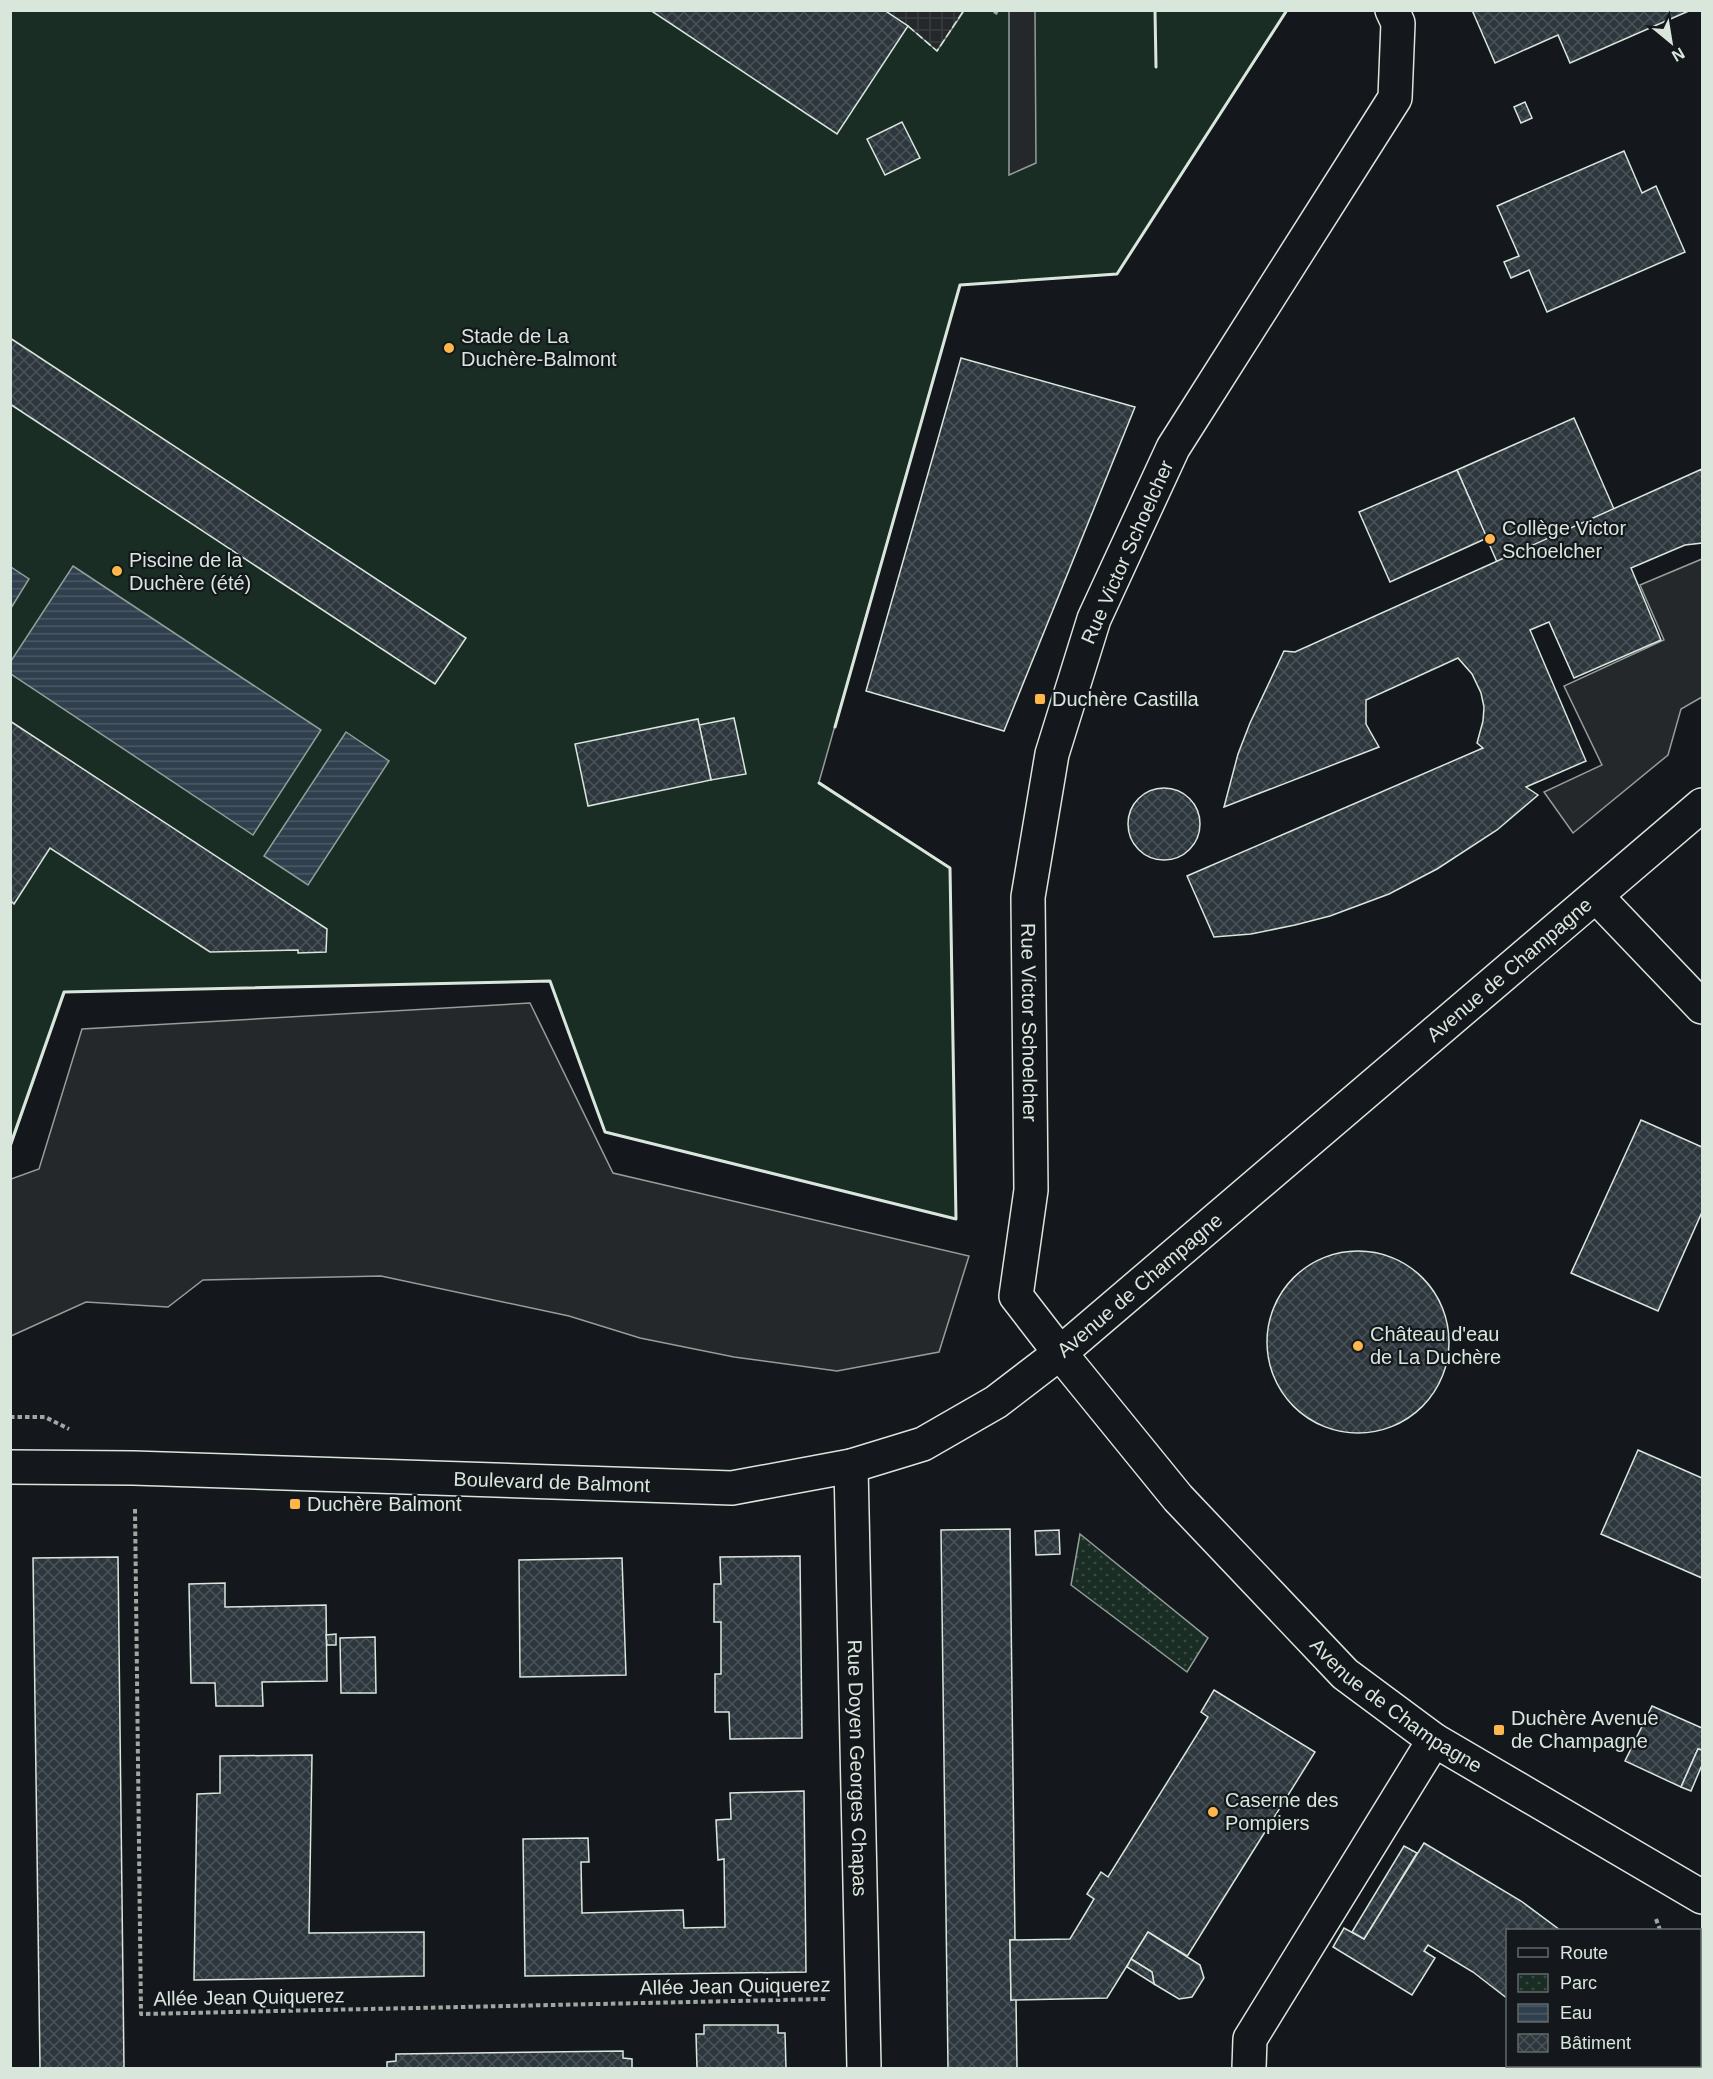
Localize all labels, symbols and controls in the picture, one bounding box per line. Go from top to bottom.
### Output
north arrow [1641,12,1701,72]
text: N [1669,44,1688,65]
place label: Stade de La Duchère-Balmont [461,325,617,370]
marker: Stade de La Duchère-Balmont [442,341,456,355]
street label: Rue Victor Schoelcher [1077,456,1178,647]
place label: Collège Victor Schoelcher [1502,517,1626,562]
marker: Collège Victor Schoelcher [1483,532,1497,546]
place label: Piscine de la Duchère (été) [129,549,251,594]
marker: Piscine de la Duchère (été) [110,564,124,578]
place label: Duchère Castilla [1052,688,1200,710]
marker: Duchère Castilla [1033,692,1047,706]
street label: Avenue de Champagne [1422,893,1596,1046]
street label: Rue Victor Schoelcher [1017,923,1041,1122]
street label: Avenue de Champagne [1053,1209,1226,1362]
place label: Château d'eau de La Duchère [1370,1323,1501,1368]
marker: Château d'eau de La Duchère [1351,1339,1365,1353]
street label: Boulevard de Balmont [453,1468,651,1496]
place label: Duchère Balmont [307,1493,462,1515]
marker: Duchère Balmont [288,1497,302,1511]
street label: Avenue de Champagne [1306,1634,1486,1777]
street label: Rue Doyen Georges Chapas [844,1639,871,1897]
place label: Duchère Avenue de Champagne [1511,1707,1659,1752]
marker: Duchère Avenue de Champagne [1492,1723,1506,1737]
place label: Caserne des Pompiers [1225,1789,1338,1834]
marker: Caserne des Pompiers [1206,1805,1220,1819]
legend [1506,1929,1701,2067]
text: Route [1560,1943,1608,1963]
street label: Allée Jean Quiquerez [639,1973,831,1999]
text: Parc [1560,1973,1597,1993]
street label: Allée Jean Quiquerez [153,1984,345,2010]
text: Eau [1560,2003,1592,2023]
text: Bâtiment [1560,2033,1631,2053]

